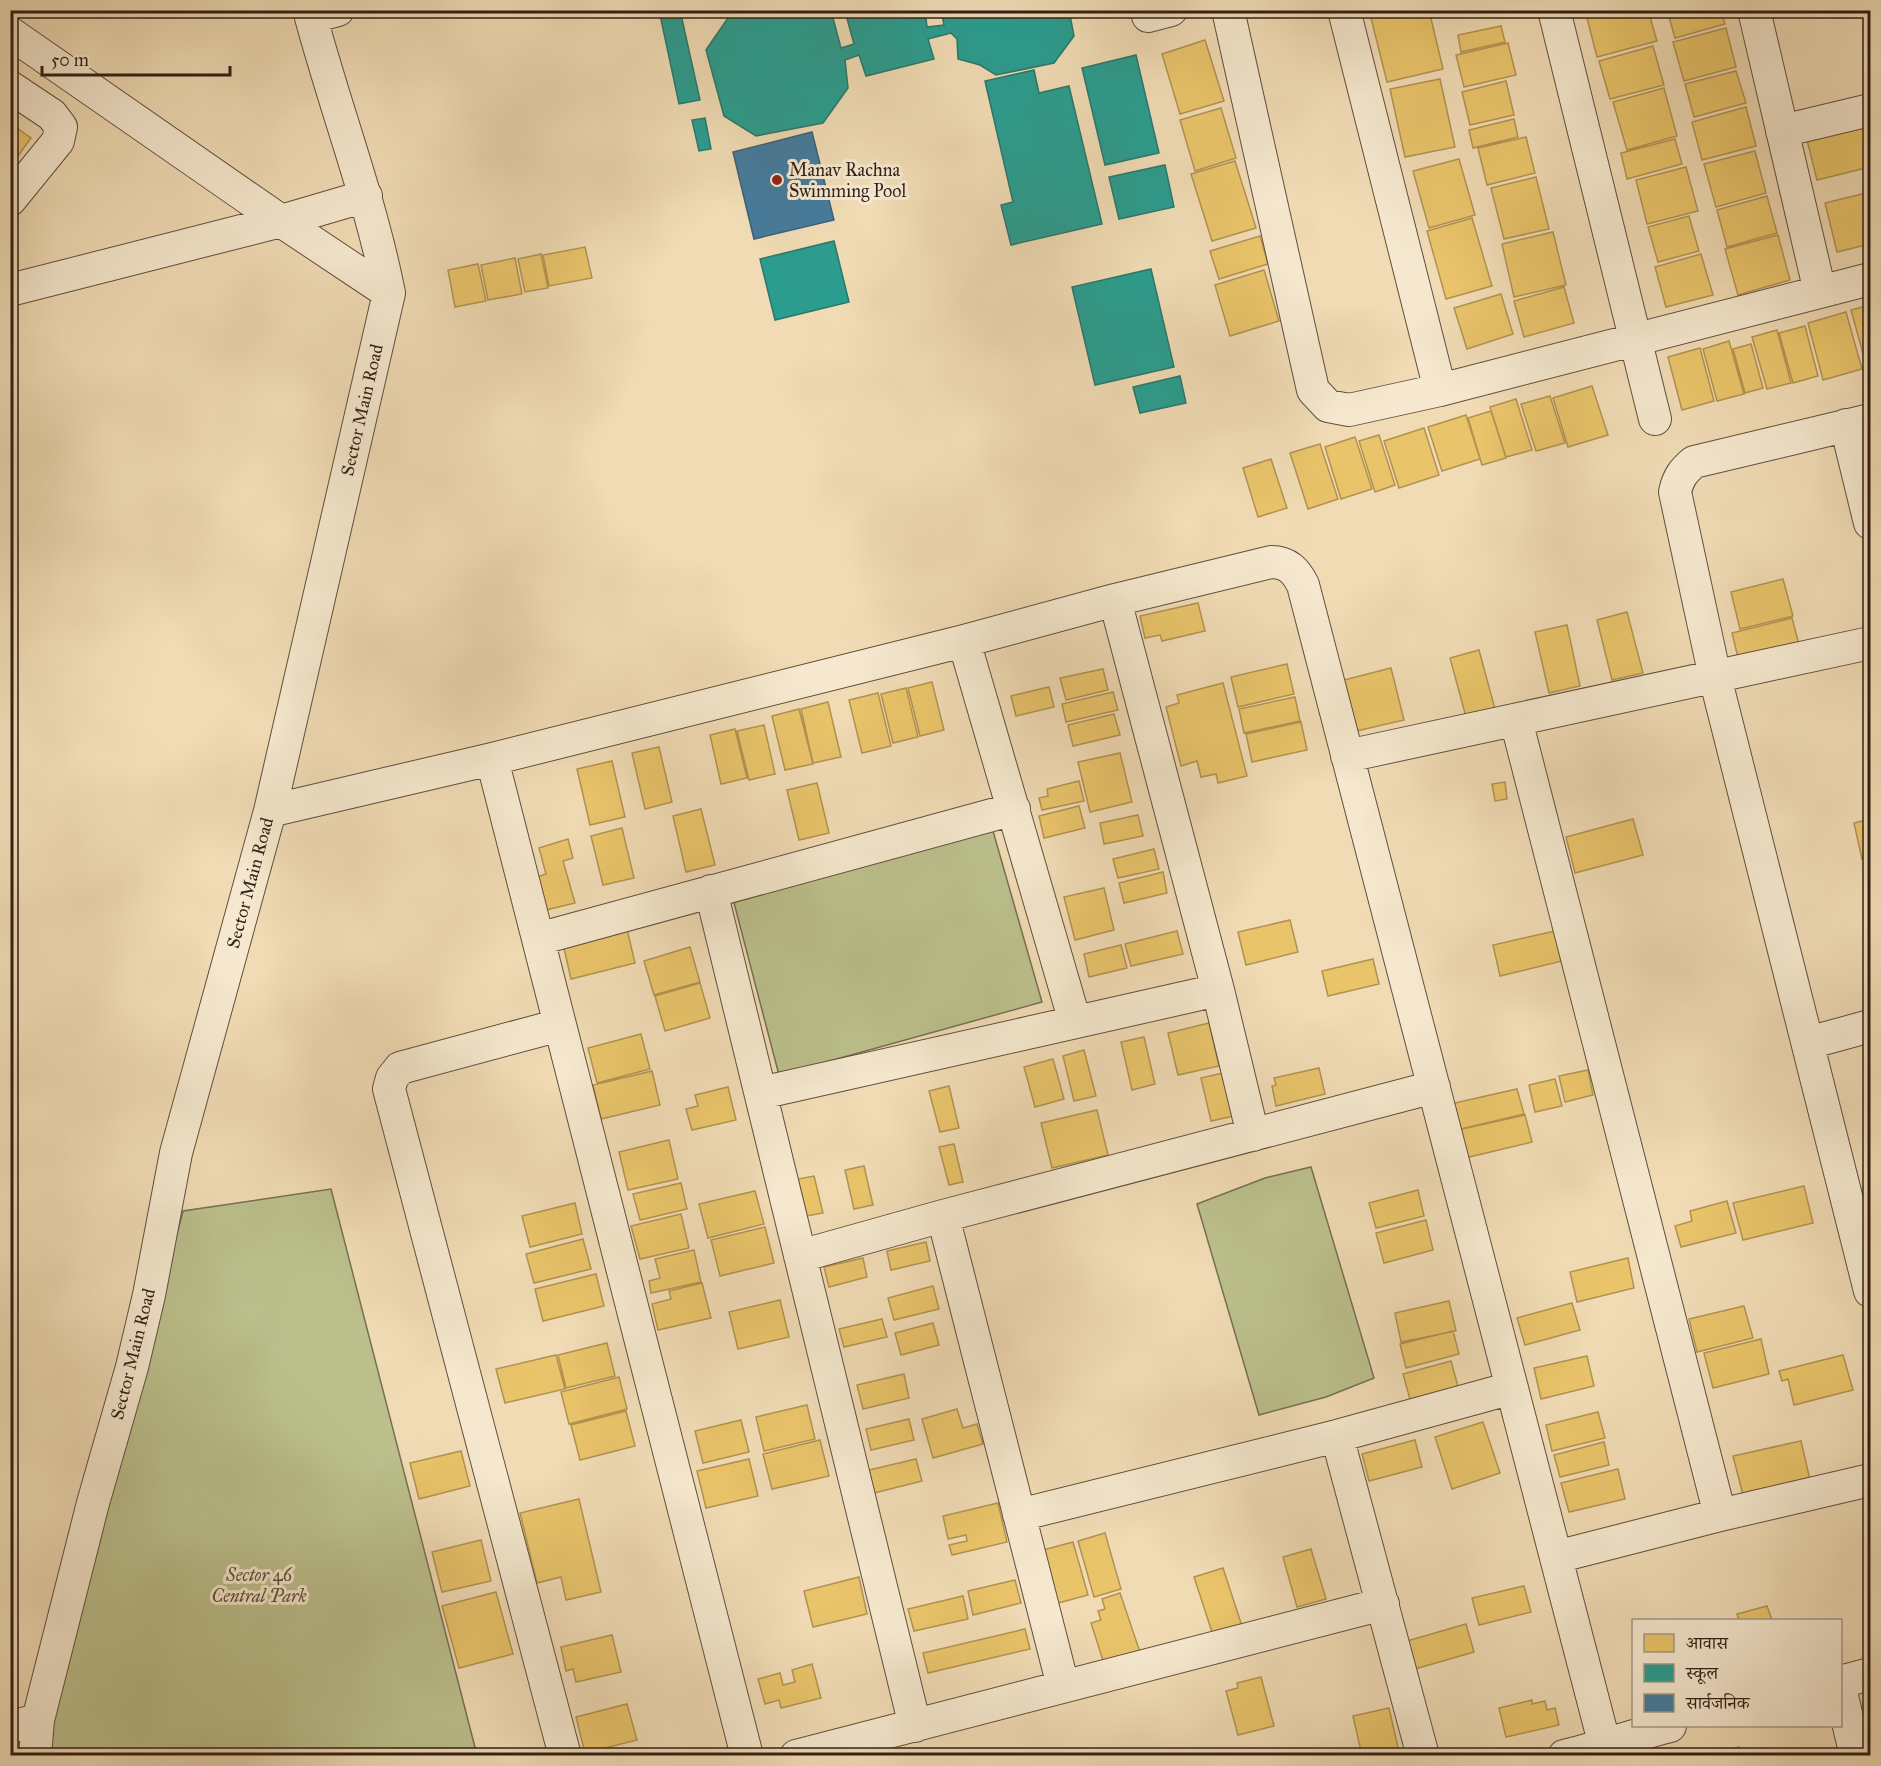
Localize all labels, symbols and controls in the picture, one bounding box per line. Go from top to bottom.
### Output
scale bar [42,39,230,77]
text: 50 m [51,49,89,71]
place label: Manav Rachna Swimming Pool [789,159,906,203]
marker: Manav Rachna Swimming Pool [770,173,784,187]
street label: Sector Main Road [336,342,388,478]
street label: Sector Main Road [222,815,278,951]
street label: Sector Main Road [106,1286,160,1422]
park label: Sector 46 Central Park [211,1564,307,1607]
legend [1632,1619,1842,1727]
text: आवास [1686,1632,1729,1654]
text: स्कूल [1685,1662,1719,1685]
text: सार्वजनिक [1685,1692,1751,1714]

